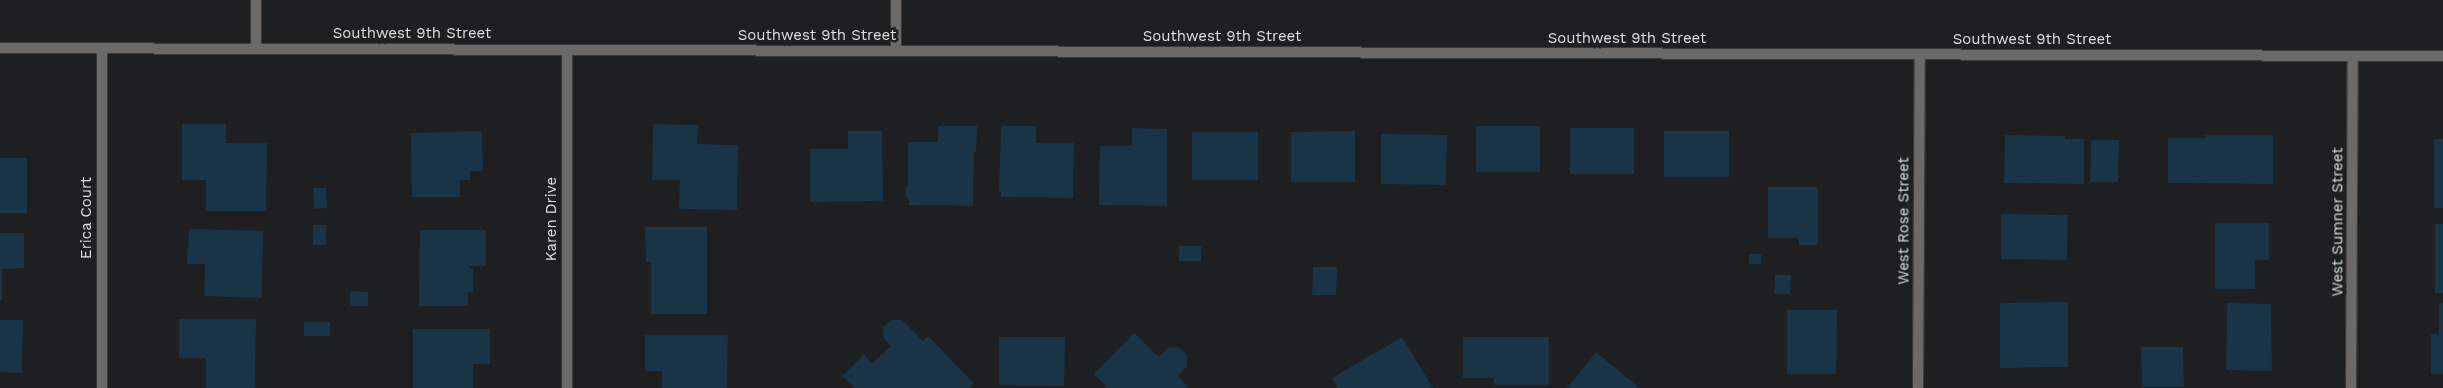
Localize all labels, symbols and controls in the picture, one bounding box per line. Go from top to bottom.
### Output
street label: Southwest 9th Street [333,25,491,43]
street label: Southwest 9th Street [738,27,896,45]
street label: Southwest 9th Street [1143,28,1301,46]
street label: Southwest 9th Street [1548,30,1706,48]
street label: Southwest 9th Street [1953,31,2111,49]
street label: West Sumner Street [2329,147,2347,297]
street label: West Rose Street [1895,157,1913,285]
street label: Erica Court [78,177,96,259]
street label: Karen Drive [543,177,561,261]

